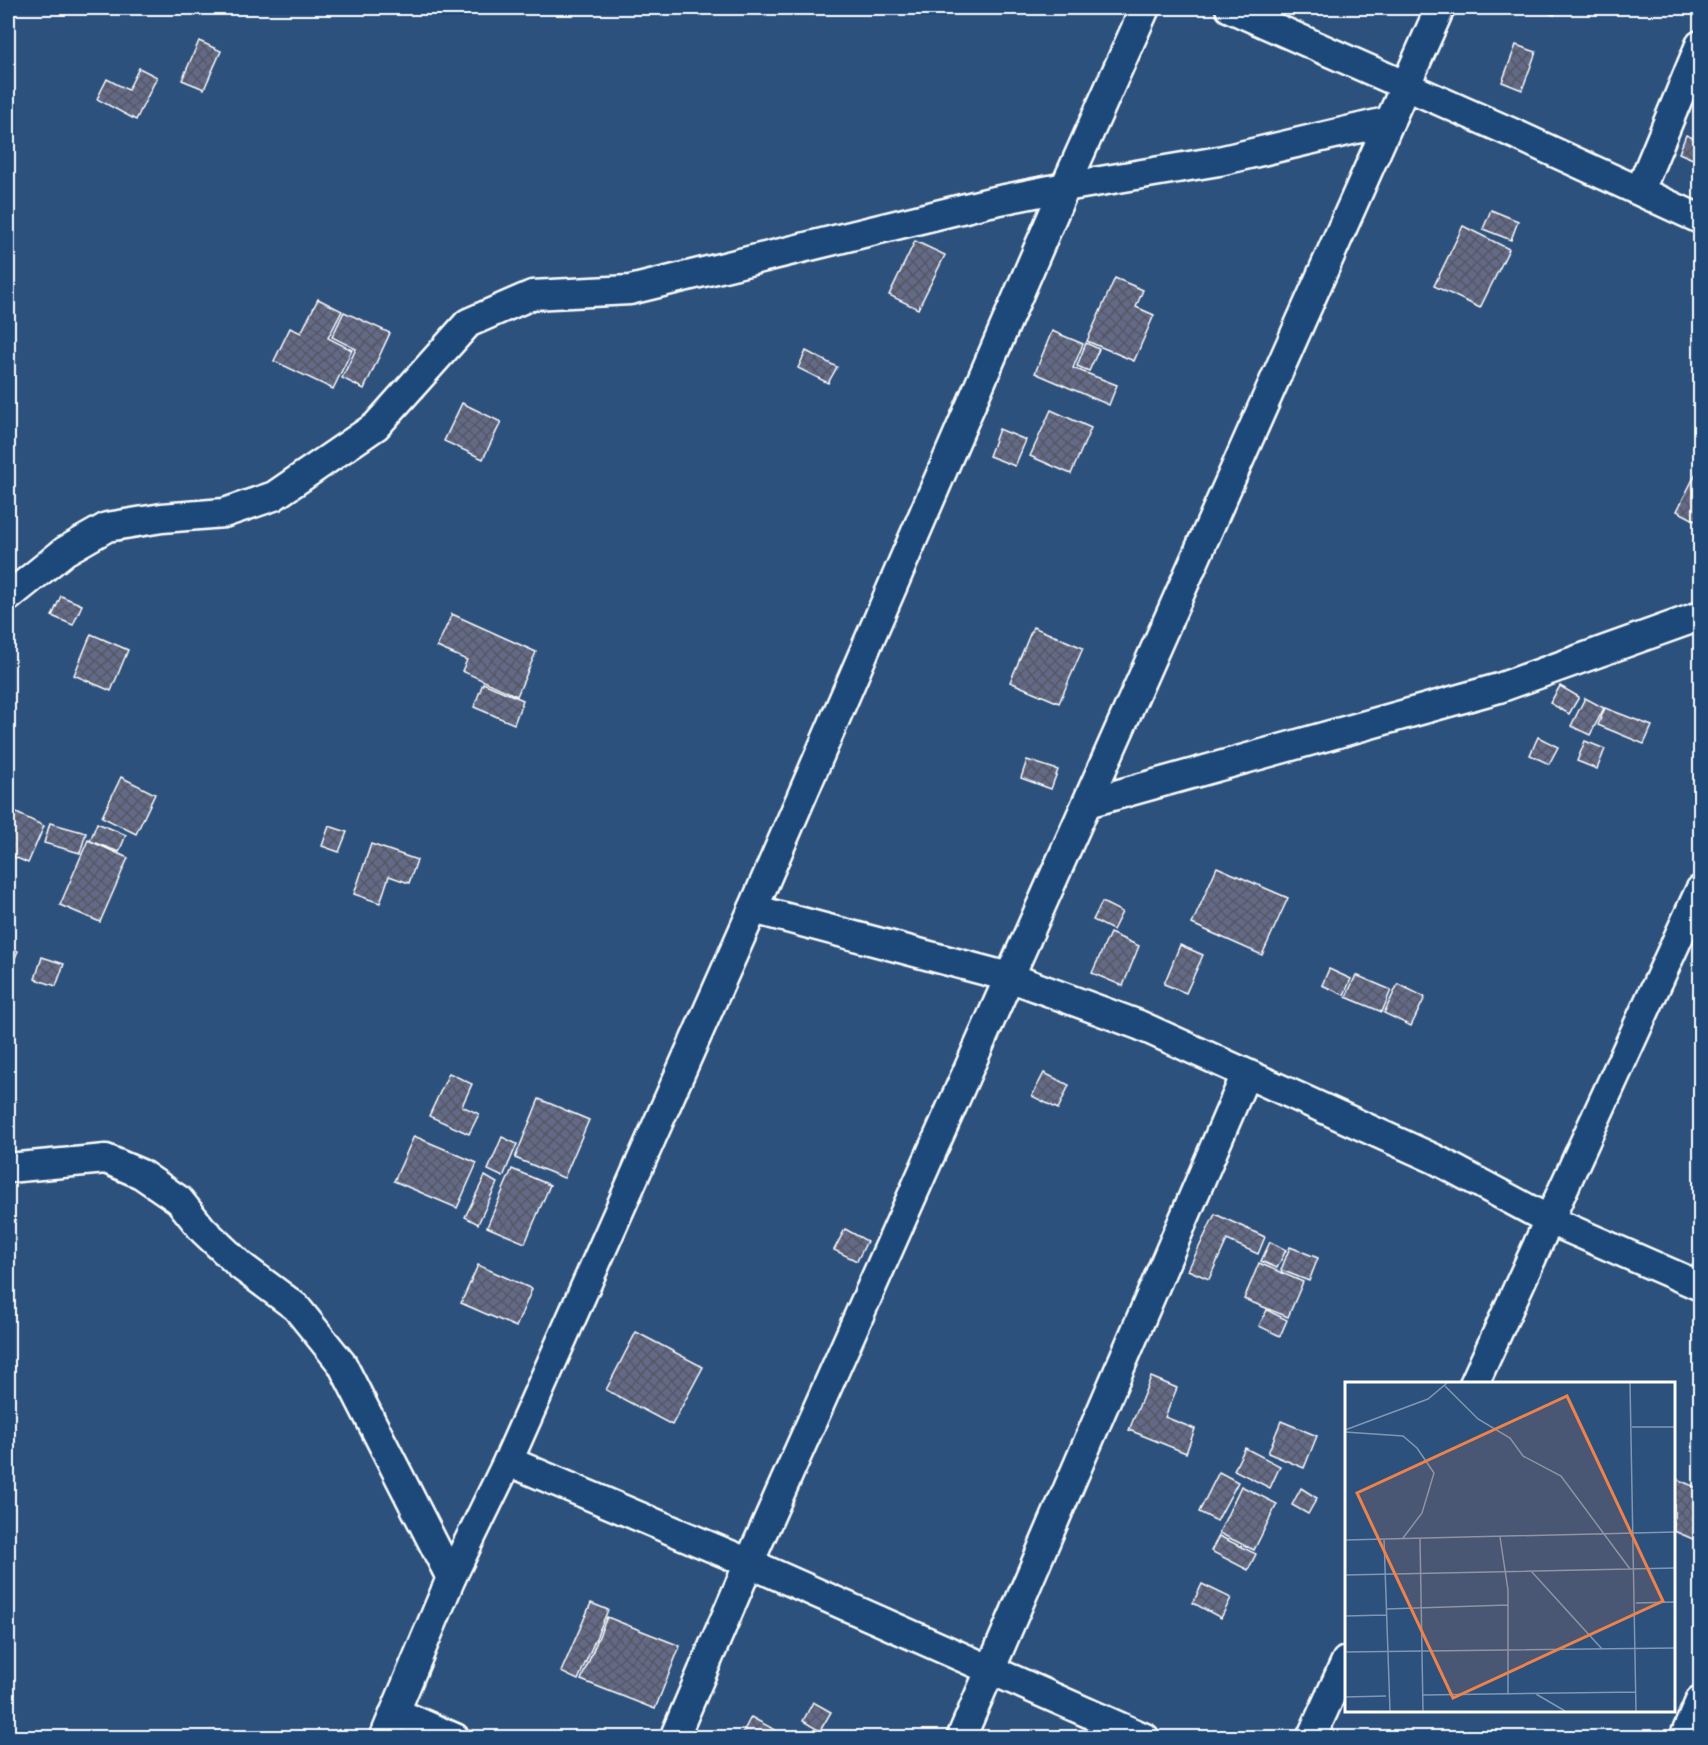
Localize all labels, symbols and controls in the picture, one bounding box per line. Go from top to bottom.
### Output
inset map [1345,1382,1675,1712]

